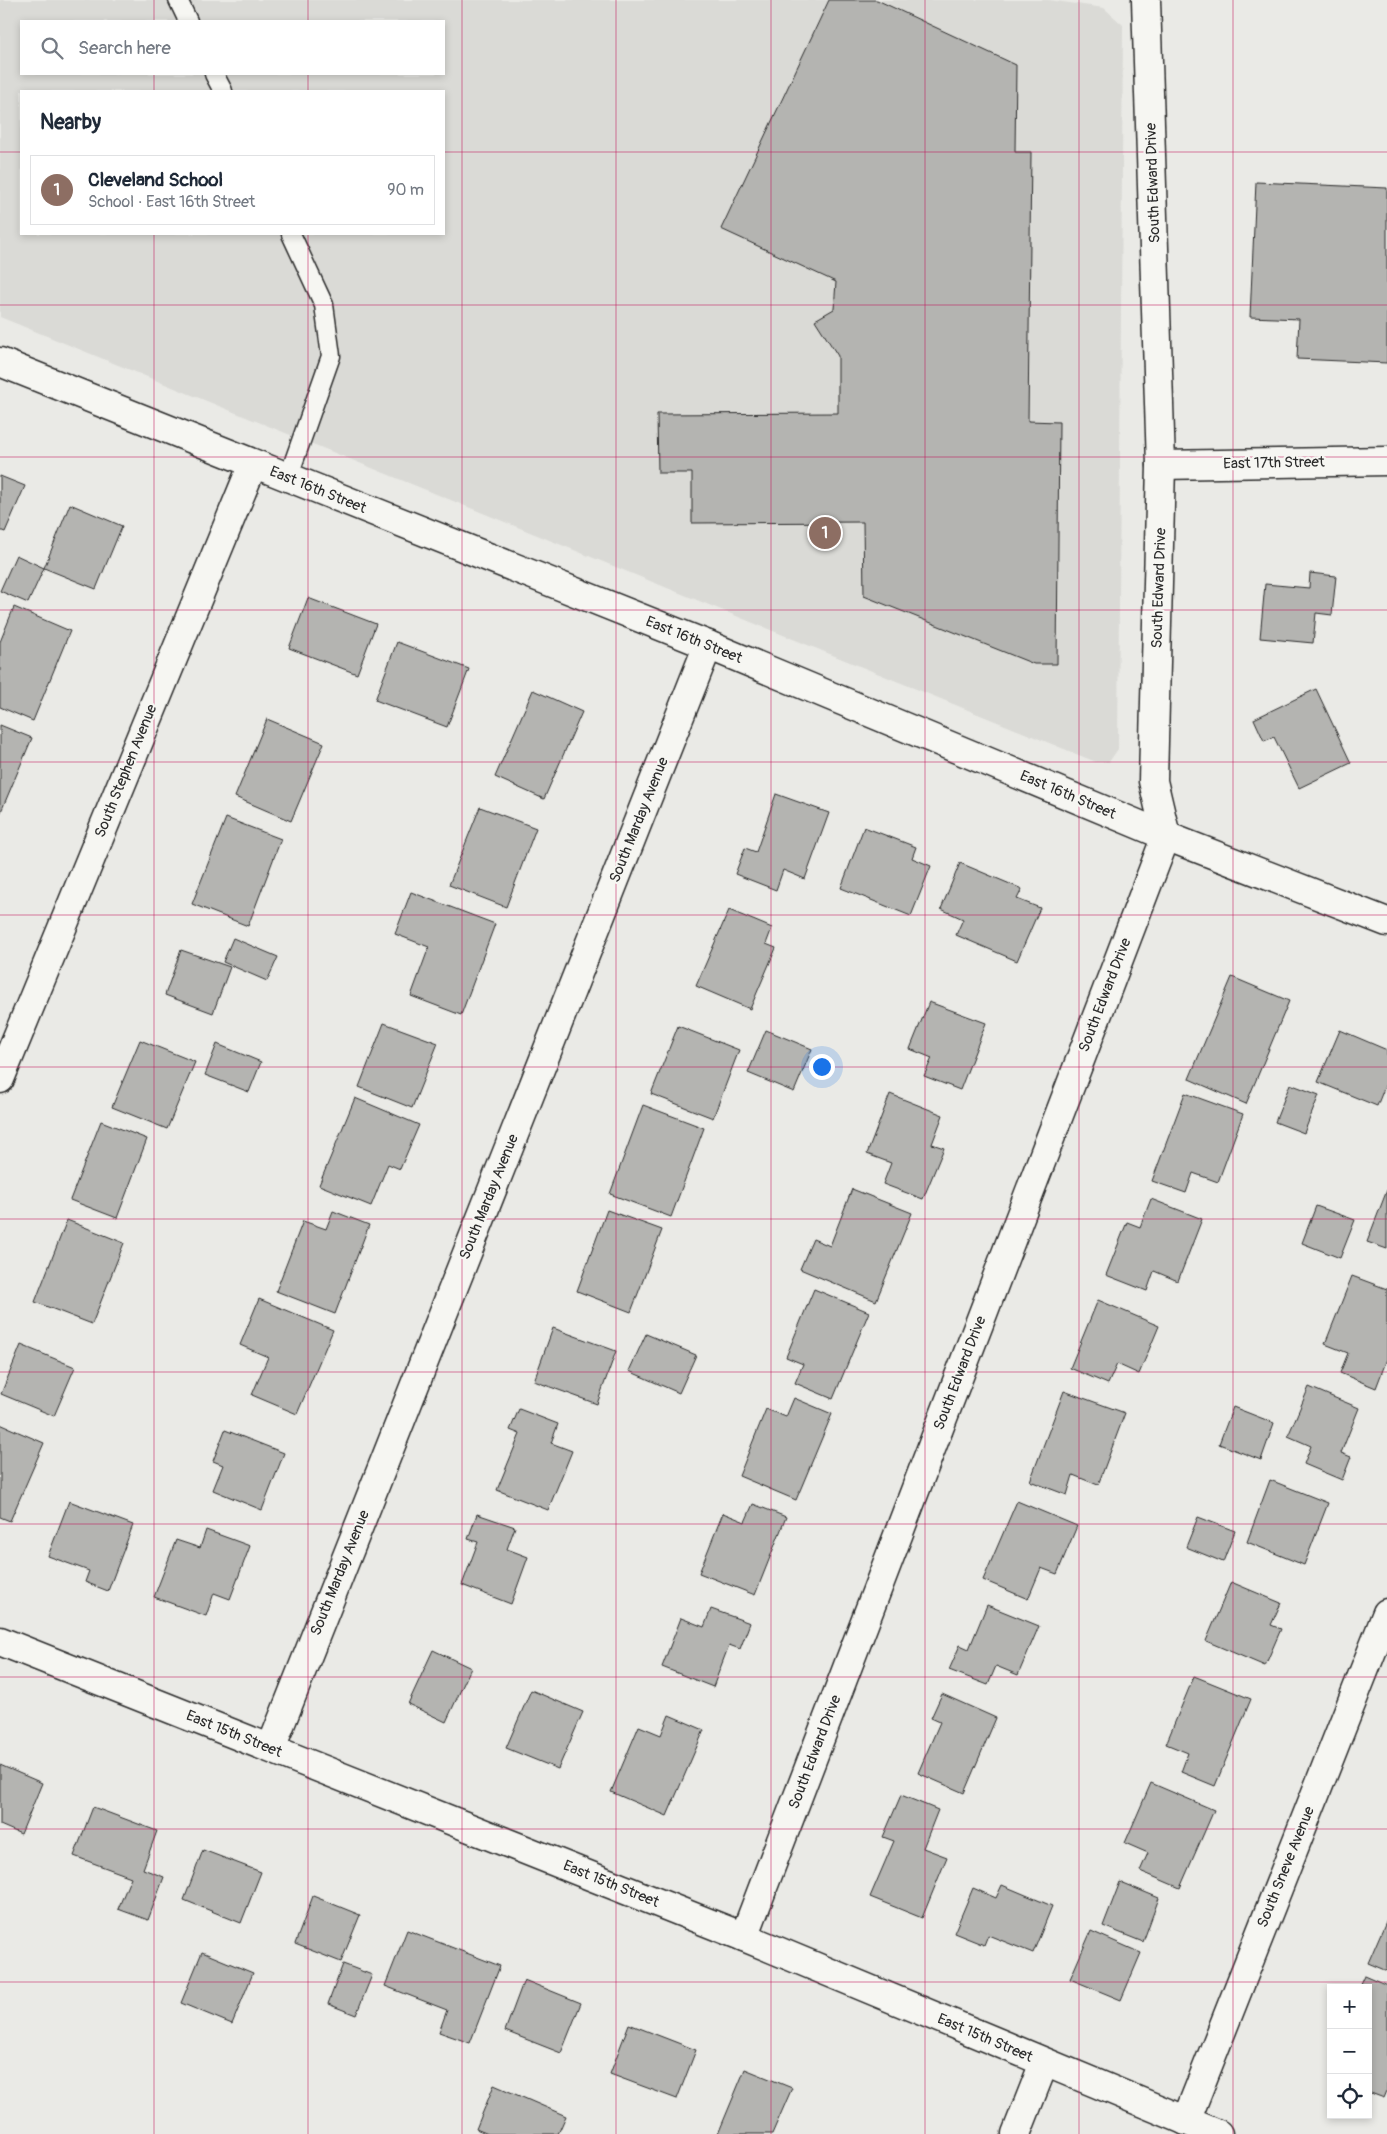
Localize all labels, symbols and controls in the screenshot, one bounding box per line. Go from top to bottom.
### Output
search box [20,20,445,75]
icon: search [38,34,66,62]
text: Search here [78,36,171,60]
text: Nearby [40,109,101,136]
street label: South Edward Drive [1141,122,1165,244]
text: Cleveland School [88,168,223,192]
text: 1 [54,180,60,200]
text: 90 m [387,180,424,200]
text: School · East 16th Street [88,192,255,212]
street label: East 17th Street [1223,453,1326,473]
street label: East 16th Street [267,462,370,518]
pin: 1 [809,514,841,552]
street label: South Edward Drive [1147,527,1171,649]
street label: East 16th Street [643,612,746,668]
street label: South Stephen Avenue [91,701,162,840]
street label: South Marday Avenue [605,754,673,885]
street label: East 16th Street [1017,766,1120,824]
street label: South Edward Drive [1075,935,1136,1055]
your location [809,1054,835,1080]
street label: South Marday Avenue [455,1131,523,1262]
street label: South Edward Drive [930,1313,991,1433]
street label: South Marday Avenue [306,1507,374,1638]
street label: South Edward Drive [785,1692,846,1812]
street label: East 15th Street [183,1706,286,1762]
street label: South Sneve Avenue [1253,1803,1319,1930]
street label: East 15th Street [560,1856,663,1912]
map controls [1327,1984,1372,2119]
button: + [1327,1984,1372,2029]
street label: East 15th Street [934,2009,1036,2067]
button: − [1327,2029,1372,2074]
button: locate [1327,2074,1372,2119]

